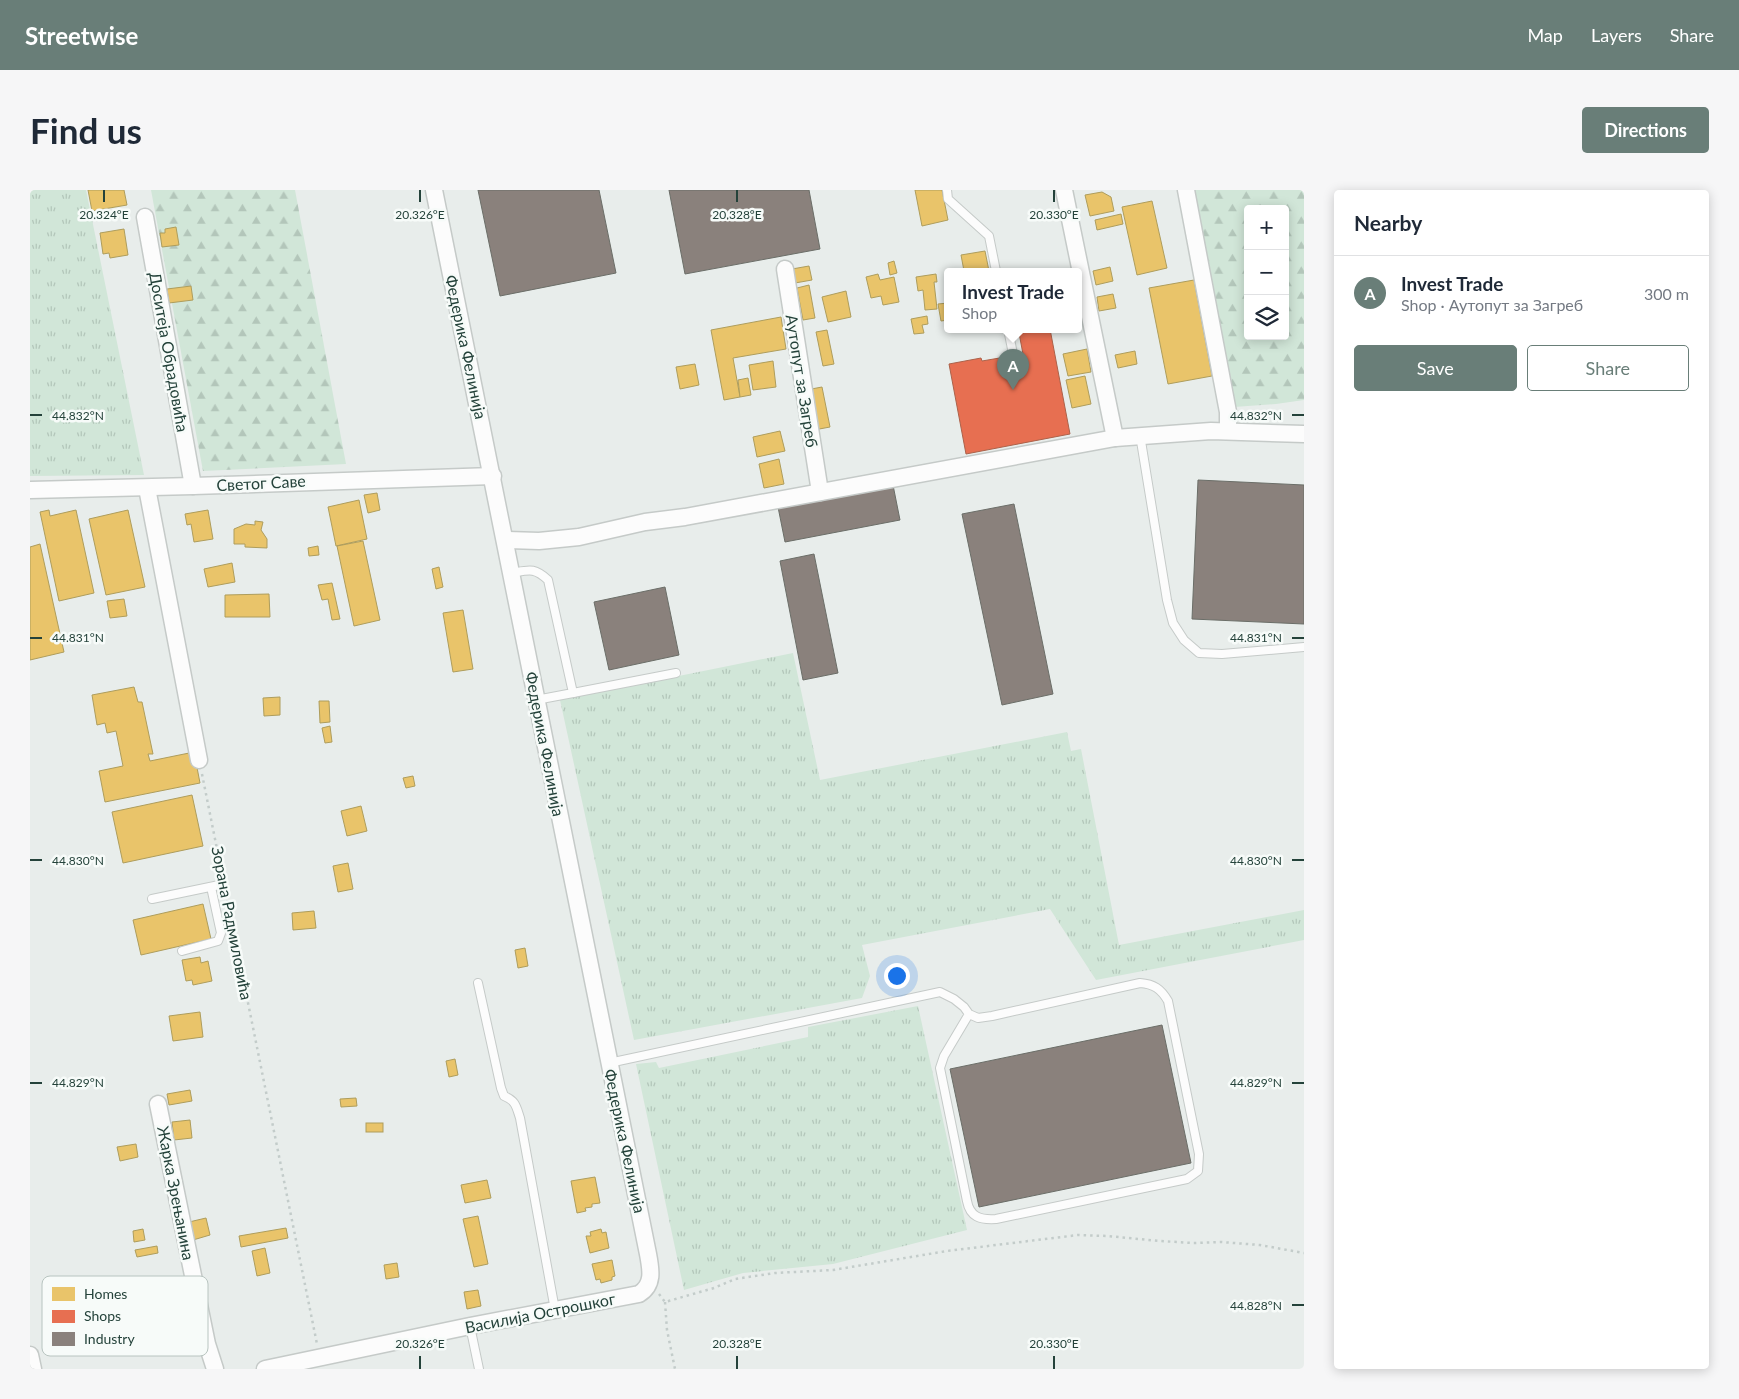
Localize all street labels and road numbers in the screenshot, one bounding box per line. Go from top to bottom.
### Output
street label: Доситеја Обрадовића [146,271,193,433]
street label: Федерика Фелинија [442,273,491,421]
street label: Аутопут за Загреб [783,313,822,449]
street label: Светог Саве [216,471,306,494]
street label: Федерика Фелинија [522,670,569,818]
street label: Зорана Радмиловића [208,844,257,1001]
street label: Федерика Фелинија [601,1067,650,1215]
street label: Жарка Зрењанина [154,1124,199,1262]
street label: Василија Острошког [463,1289,617,1336]

